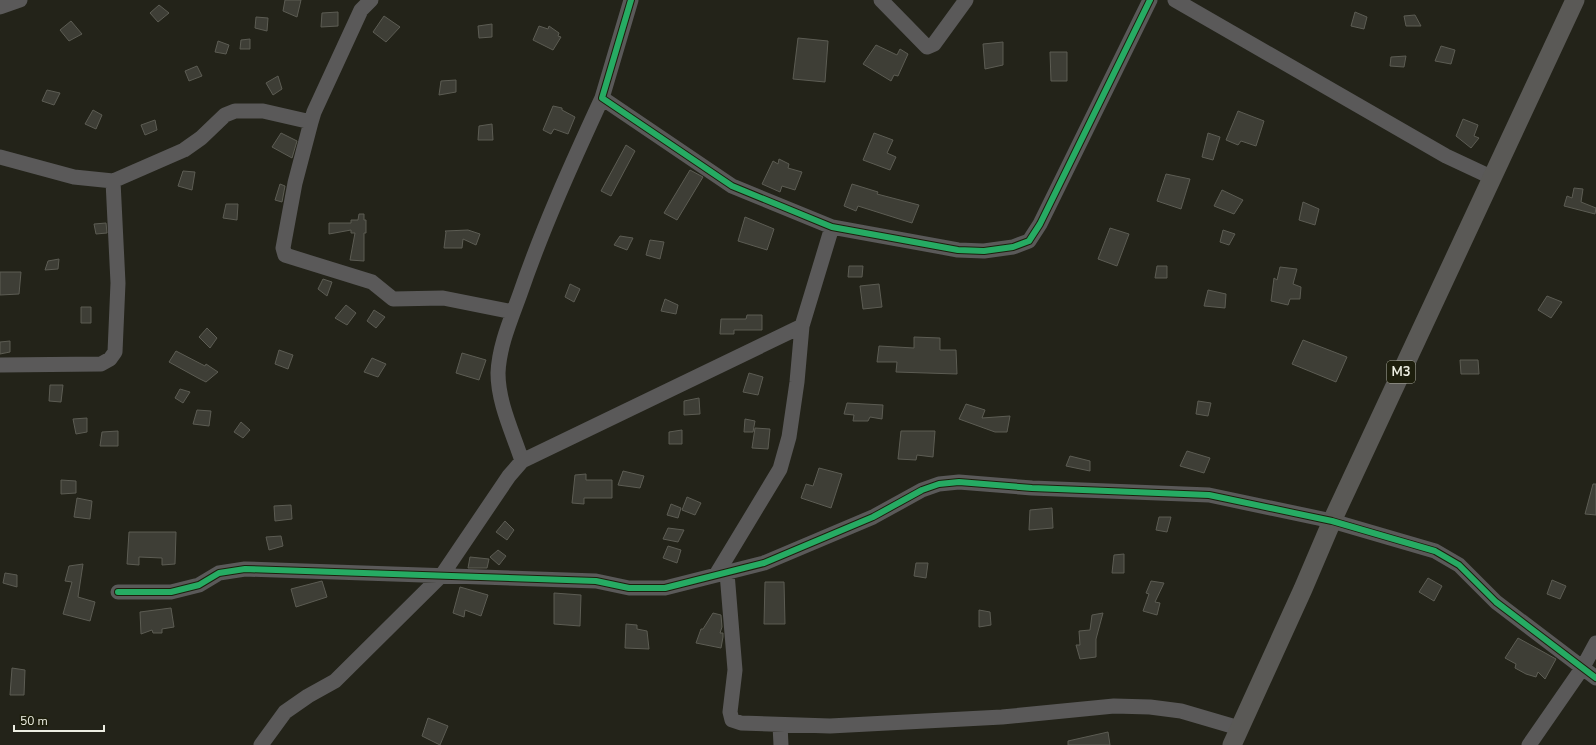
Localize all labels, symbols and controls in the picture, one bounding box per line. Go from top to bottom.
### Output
road number: M3 [1387,361,1415,383]
scale bar [14,707,104,733]
text: 50 m [20,713,48,729]

